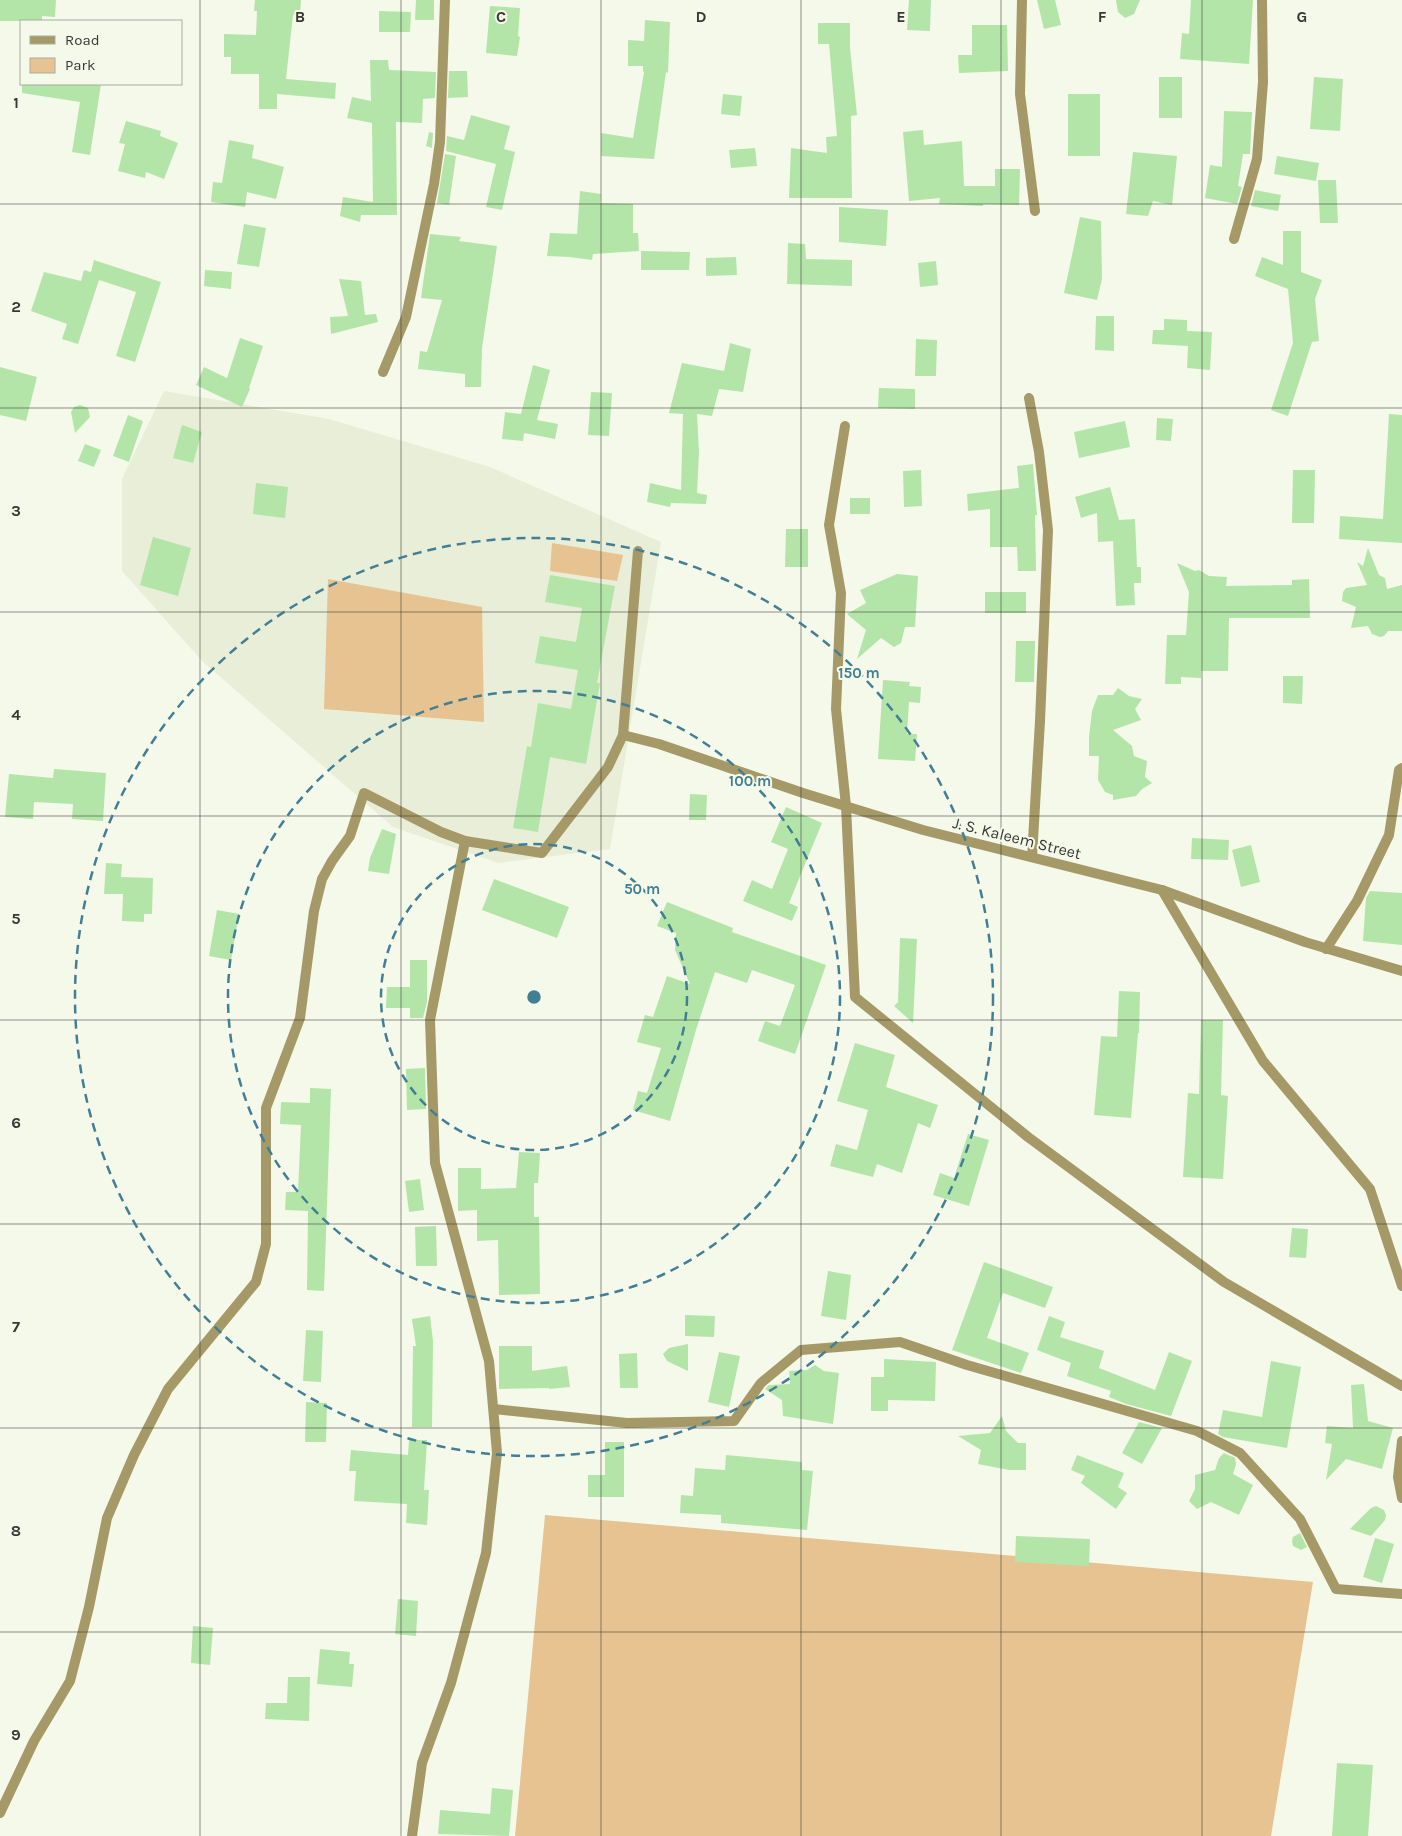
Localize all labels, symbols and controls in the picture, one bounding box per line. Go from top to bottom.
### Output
text: B [295,7,305,26]
text: C [496,7,506,26]
text: D [696,7,707,26]
text: E [896,7,906,26]
text: F [1098,7,1107,26]
text: G [1297,7,1307,26]
legend [20,20,182,85]
text: Road [65,31,100,49]
text: Park [65,56,95,74]
text: 1 [13,93,19,112]
text: 2 [11,297,21,316]
text: 3 [11,501,21,520]
text: 150 m [838,664,880,682]
text: 4 [11,705,21,724]
text: 100 m [729,772,771,790]
street label: J. S. Kaleem Street [951,813,1083,863]
text: 50 m [624,880,660,898]
text: 5 [11,909,21,928]
centre of rings [525,988,543,1006]
text: 6 [11,1113,21,1132]
text: 7 [12,1317,20,1336]
text: 8 [11,1521,21,1540]
text: 9 [11,1725,21,1744]

